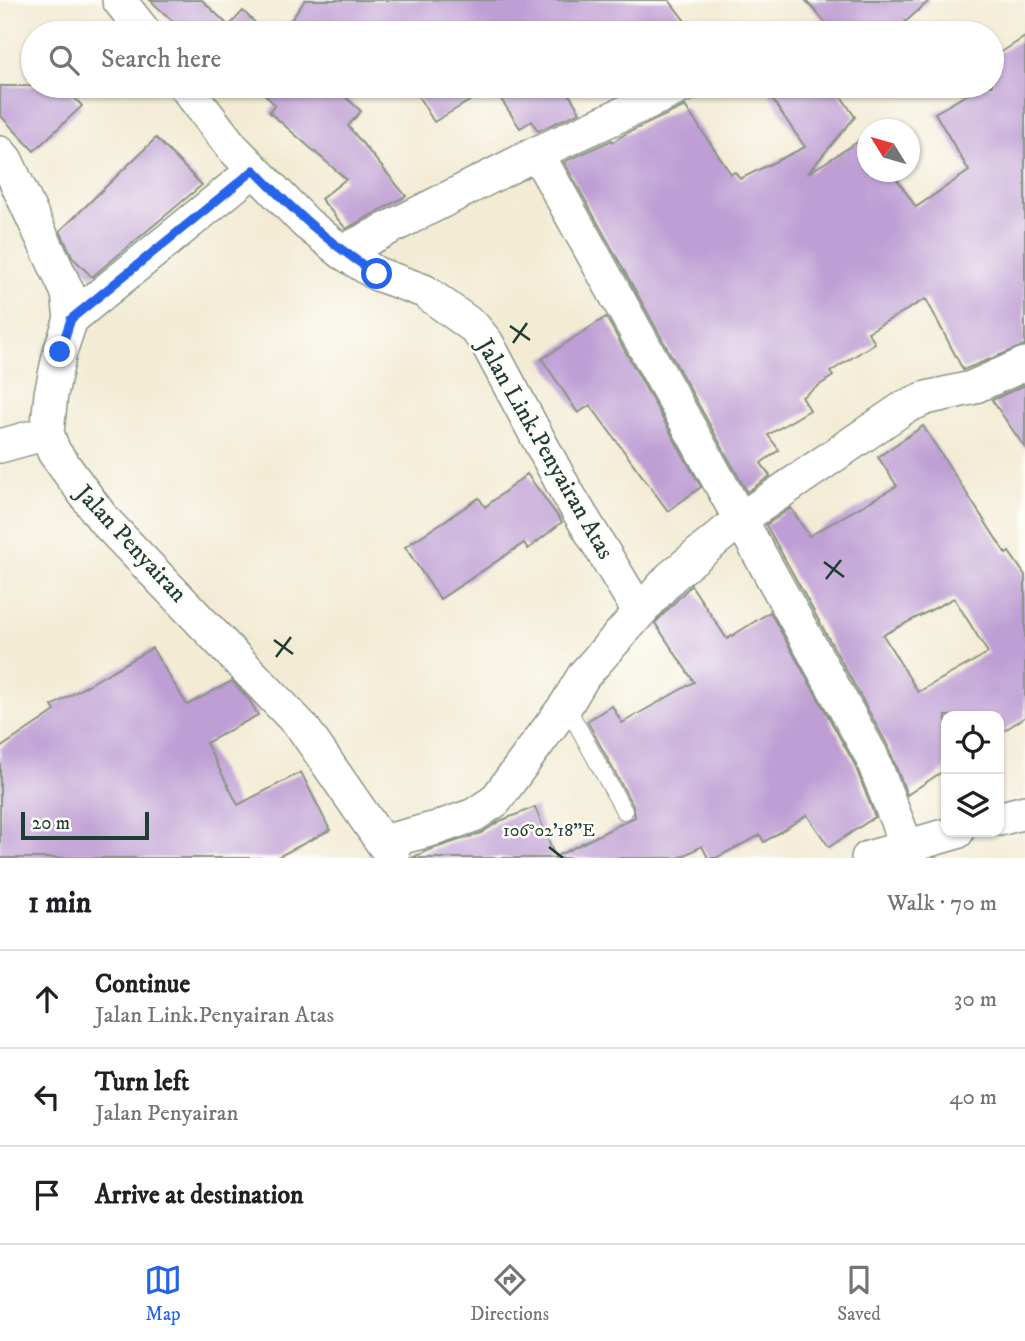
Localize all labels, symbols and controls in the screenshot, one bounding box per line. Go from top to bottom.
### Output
search box [21,21,1004,98]
icon: search [45,41,83,79]
text: Search here [101,43,221,76]
north arrow [857,119,920,182]
route start [361,258,392,289]
street label: Jalan Link.Penyairan Atas [469,332,620,565]
route end [44,336,75,367]
street label: Jalan Penyairan [68,478,193,609]
map controls [941,711,1004,837]
button: locate [941,711,1004,774]
button: layers [941,774,1004,837]
scale bar [21,809,149,841]
text: 20 m [32,812,70,835]
text: 106°02'18"E [503,820,595,842]
text: 1 min [28,885,91,922]
text: Walk · 70 m [887,889,997,918]
text: Continue [95,968,190,1001]
icon: ahead [28,980,66,1018]
text: 30 m [954,985,997,1014]
text: Jalan Link.Penyairan Atas [95,1001,334,1030]
text: Turn left [95,1066,189,1099]
icon: left [28,1078,66,1116]
text: 40 m [949,1083,997,1112]
text: Jalan Penyairan [95,1099,238,1128]
icon: arrive [28,1176,66,1214]
text: Arrive at destination [95,1179,304,1212]
tab: Map [144,1261,182,1326]
tab: Directions [470,1261,549,1326]
tab: Saved [837,1261,881,1326]

